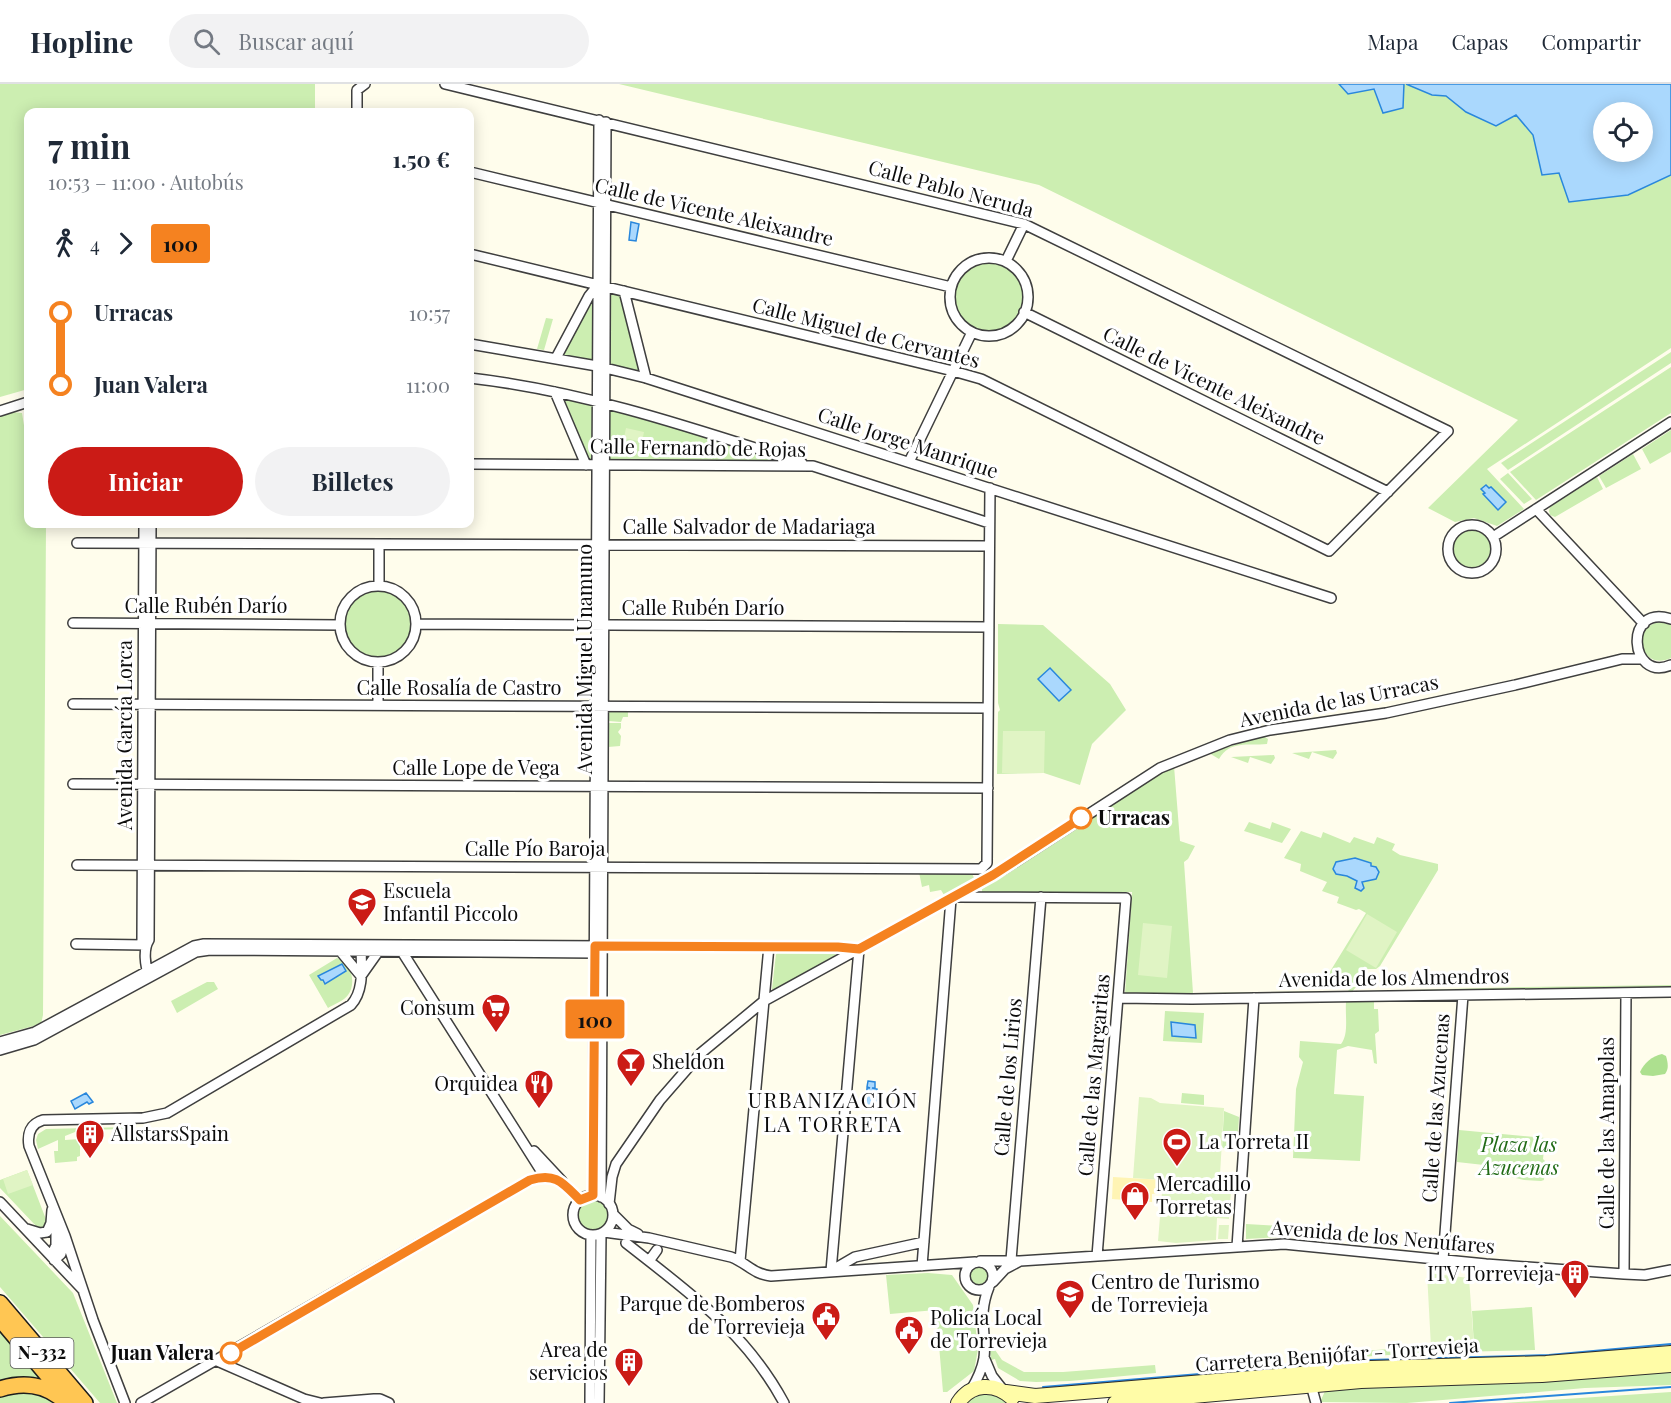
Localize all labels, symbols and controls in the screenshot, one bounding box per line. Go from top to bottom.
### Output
search box [169,14,589,68]
text: Hopline [30,23,133,60]
icon: search [190,25,223,58]
text: Buscar aquí [238,26,354,56]
text: Mapa [1367,27,1419,55]
text: Capas [1452,27,1508,55]
text: Compartir [1541,27,1641,55]
map controls [1593,102,1653,162]
button: locate [1593,102,1653,162]
text: 7 min [48,123,131,167]
text: 1.50 € [392,144,450,174]
street label: Calle Pablo Neruda [866,152,1037,223]
text: 10:53 – 11:00 · Autobús [48,168,244,195]
street label: Calle de Vicente Aleixandre [592,170,836,251]
icon: walk [48,227,81,260]
icon: forward [109,227,142,260]
text: 100 [163,229,198,257]
text: 4 [90,230,100,257]
street label: Calle Miguel de Cervantes [750,290,983,373]
text: Urracas [94,297,173,327]
text: 10:57 [409,299,450,326]
street label: Calle de Vicente Aleixandre [1099,319,1330,450]
text: Juan Valera [94,369,208,399]
text: 11:00 [406,371,450,398]
street label: Calle Jorge Manrique [815,400,1002,484]
street label: Calle Fernando de Rojas [590,431,806,462]
button: Iniciar [48,447,243,516]
button: Billetes [255,447,450,516]
street label: Calle Salvador de Madariaga [623,512,875,539]
street label: Avenida Miguel Unamuno [570,544,597,775]
street label: Calle Rubén Darío [125,591,288,618]
street label: Calle Rubén Darío [622,593,785,620]
street label: Avenida García Lorca [110,640,137,831]
street label: Avenida de las Urracas [1236,667,1440,732]
street label: Calle Rosalía de Castro [356,673,562,700]
street label: Calle Lope de Vega [392,753,560,780]
place label: Urracas [1098,803,1170,830]
marker: Urracas [1070,807,1092,829]
street label: Calle Pío Baroja [465,834,605,861]
place label: Escuela Infantil Piccolo [383,876,518,926]
school or university icon: Escuela Infantil Piccolo [346,886,378,928]
street label: Avenida de los Almendros [1278,961,1509,992]
street label: Calle de las Margaritas [1070,973,1115,1177]
supermarket icon: Consum [480,992,512,1034]
place label: Consum [400,993,475,1020]
street label: Calle de los Lirios [986,997,1027,1157]
line badge: 100 [560,1000,630,1038]
text: 100 [577,1005,613,1033]
street label: Calle de las Azucenas [1414,1012,1455,1203]
street label: Calle de las Amapolas [1592,1037,1619,1229]
bar icon: Sheldon [615,1046,647,1088]
place label: Sheldon [652,1047,725,1074]
restaurant icon: Orquidea [523,1068,555,1110]
place label: Orquidea [434,1069,518,1096]
district label: URBANIZACIÓN LA TORRETA [748,1085,918,1137]
building icon: AllstarsSpain [74,1118,106,1160]
place label: AllstarsSpain [110,1119,229,1146]
sports icon: La Torreta II [1161,1126,1193,1168]
place label: La Torreta II [1198,1127,1309,1154]
park label: Plaza las Azucenas [1477,1130,1559,1180]
place label: Mercadillo Torretas [1156,1169,1251,1219]
shop icon: Mercadillo Torretas [1119,1180,1151,1222]
street label: Avenida de los Nenúfares [1269,1212,1496,1259]
building icon: ITV Torrevieja [1559,1258,1591,1300]
place label: ITV Torrevieja [1427,1259,1554,1286]
place label: Centro de Turismo de Torrevieja [1091,1267,1260,1317]
school or university icon: Centro de Turismo de Torrevieja [1054,1278,1086,1320]
place label: Parque de Bomberos de Torrevieja [619,1289,805,1339]
public building icon: Parque de Bomberos de Torrevieja [810,1300,842,1342]
place label: Policía Local de Torrevieja [930,1303,1047,1353]
public building icon: Policía Local de Torrevieja [893,1314,925,1356]
street label: Carretera Benijófar - Torrevieja [1194,1330,1480,1377]
place label: Area de servicios [529,1335,608,1385]
road number: N-332 [10,1338,74,1368]
place label: Juan Valera [109,1338,215,1365]
marker: Juan Valera [220,1342,242,1364]
building icon: Area de servicios [613,1346,645,1388]

